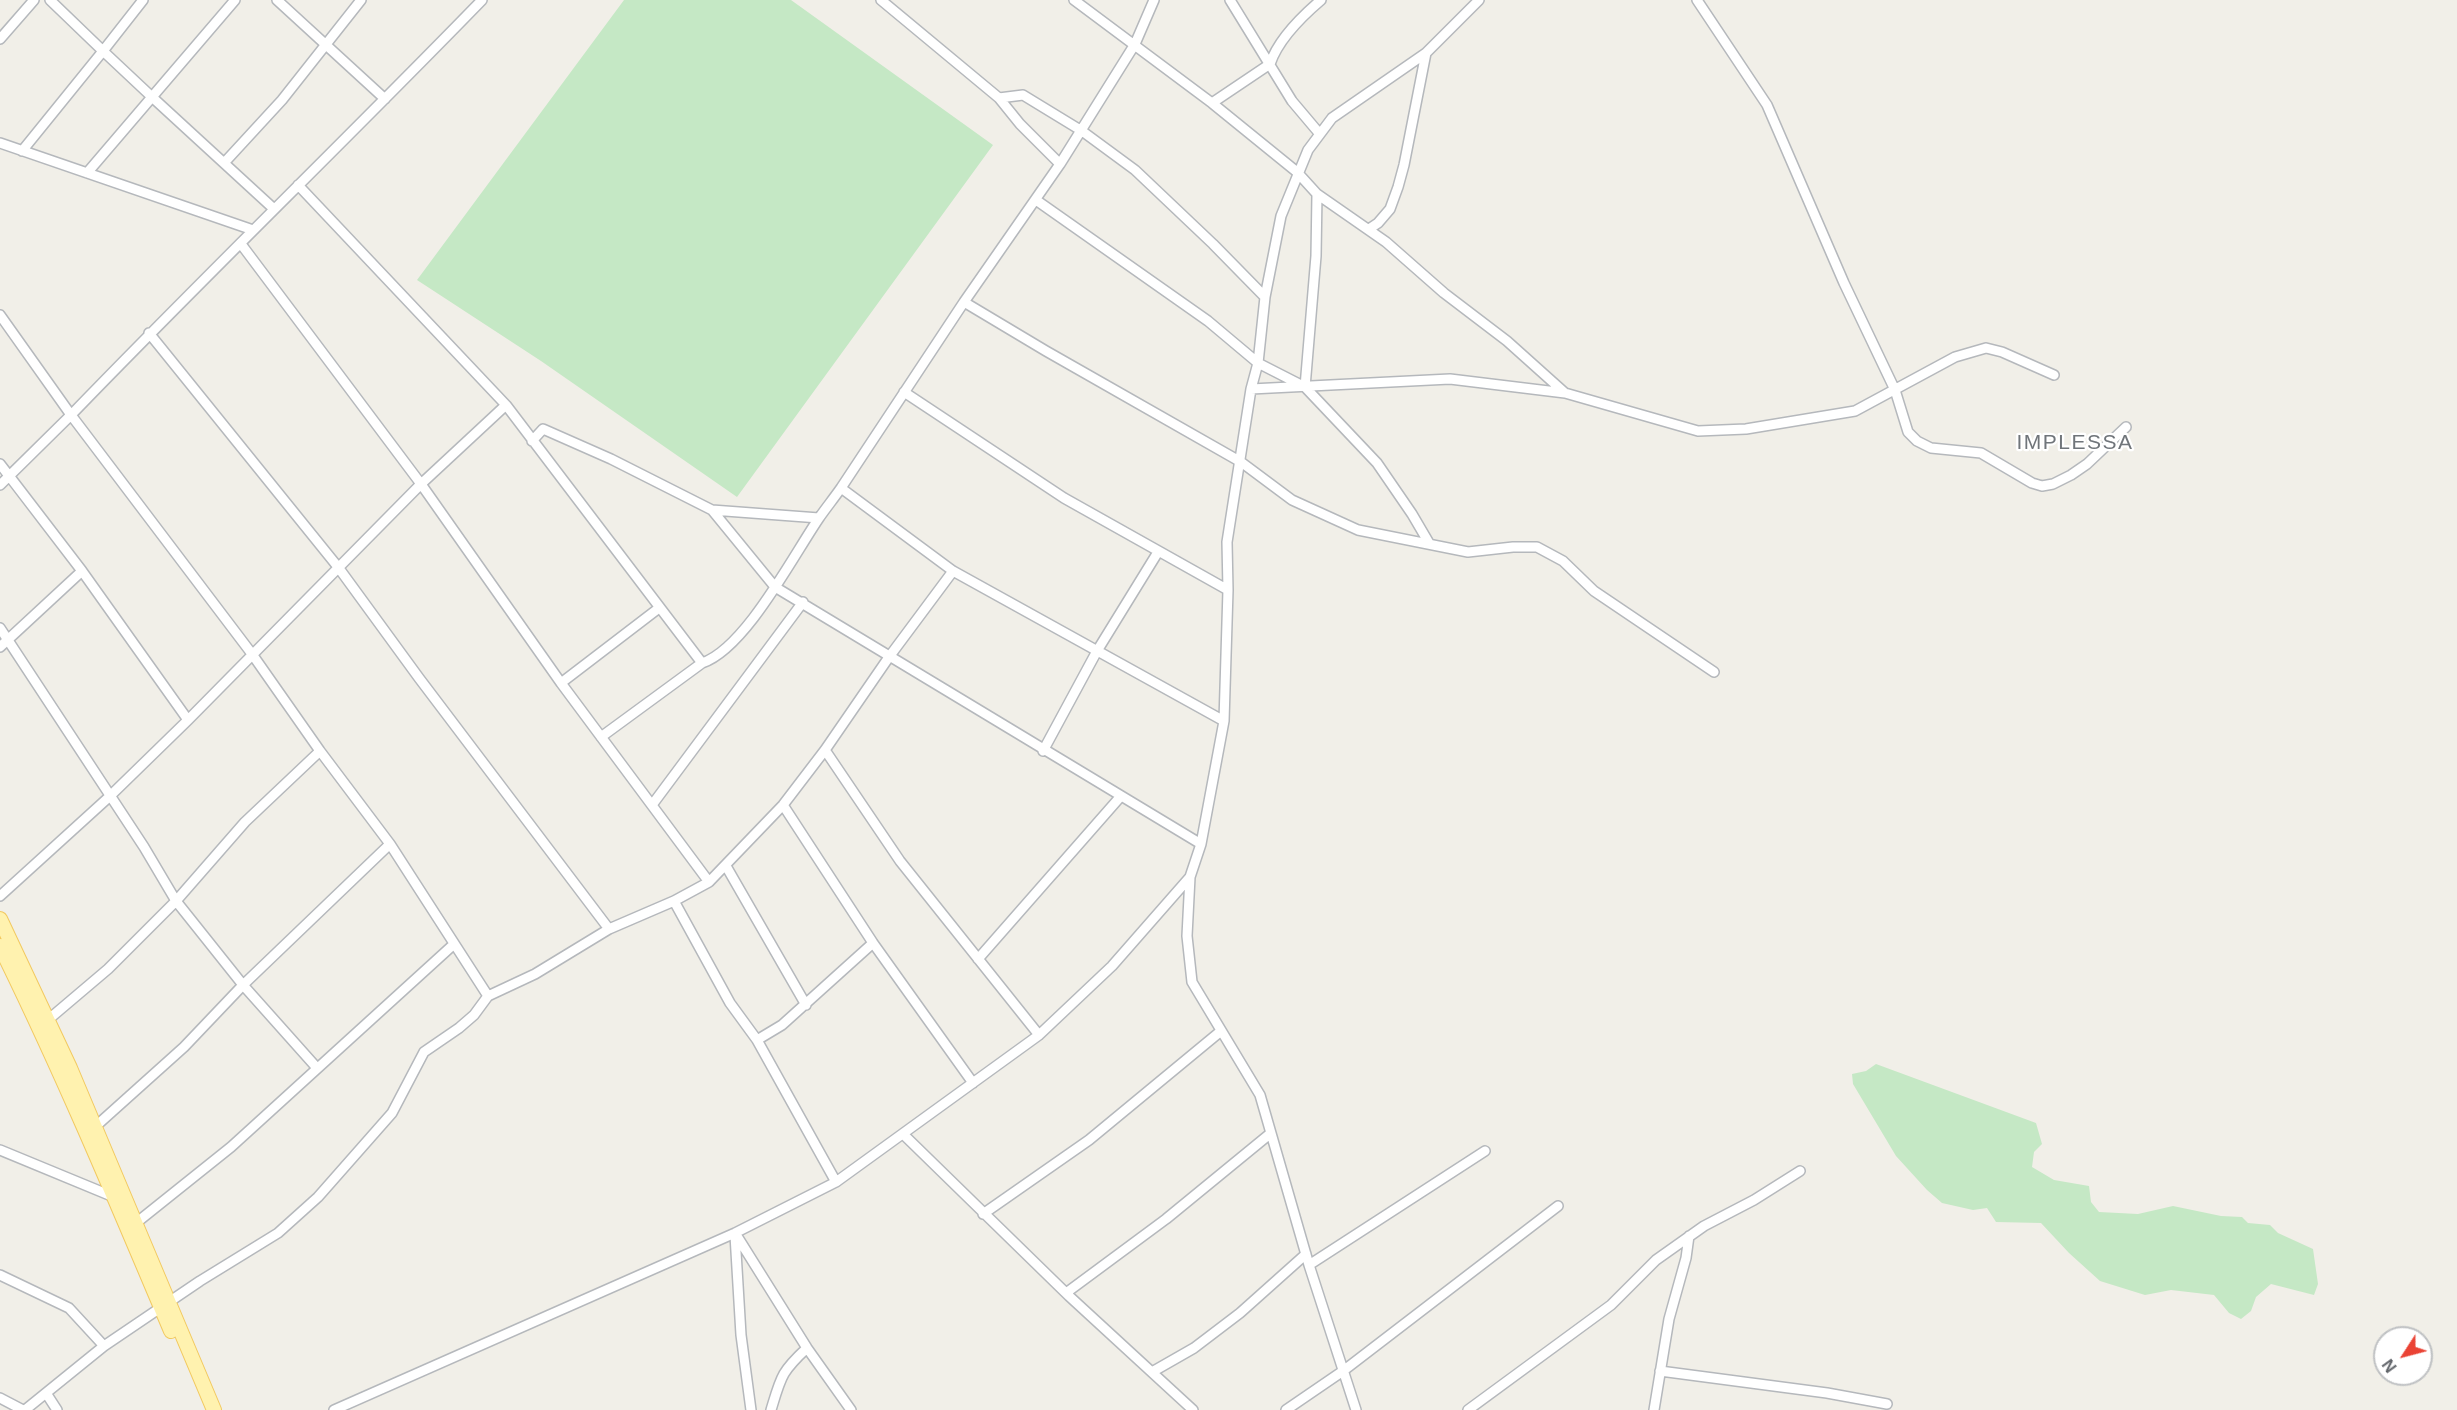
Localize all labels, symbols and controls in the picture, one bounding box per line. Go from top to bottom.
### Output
district label: IMPLESSA [2016,430,2134,456]
north arrow [2373,1326,2433,1386]
text: N [2379,1356,2400,1375]

